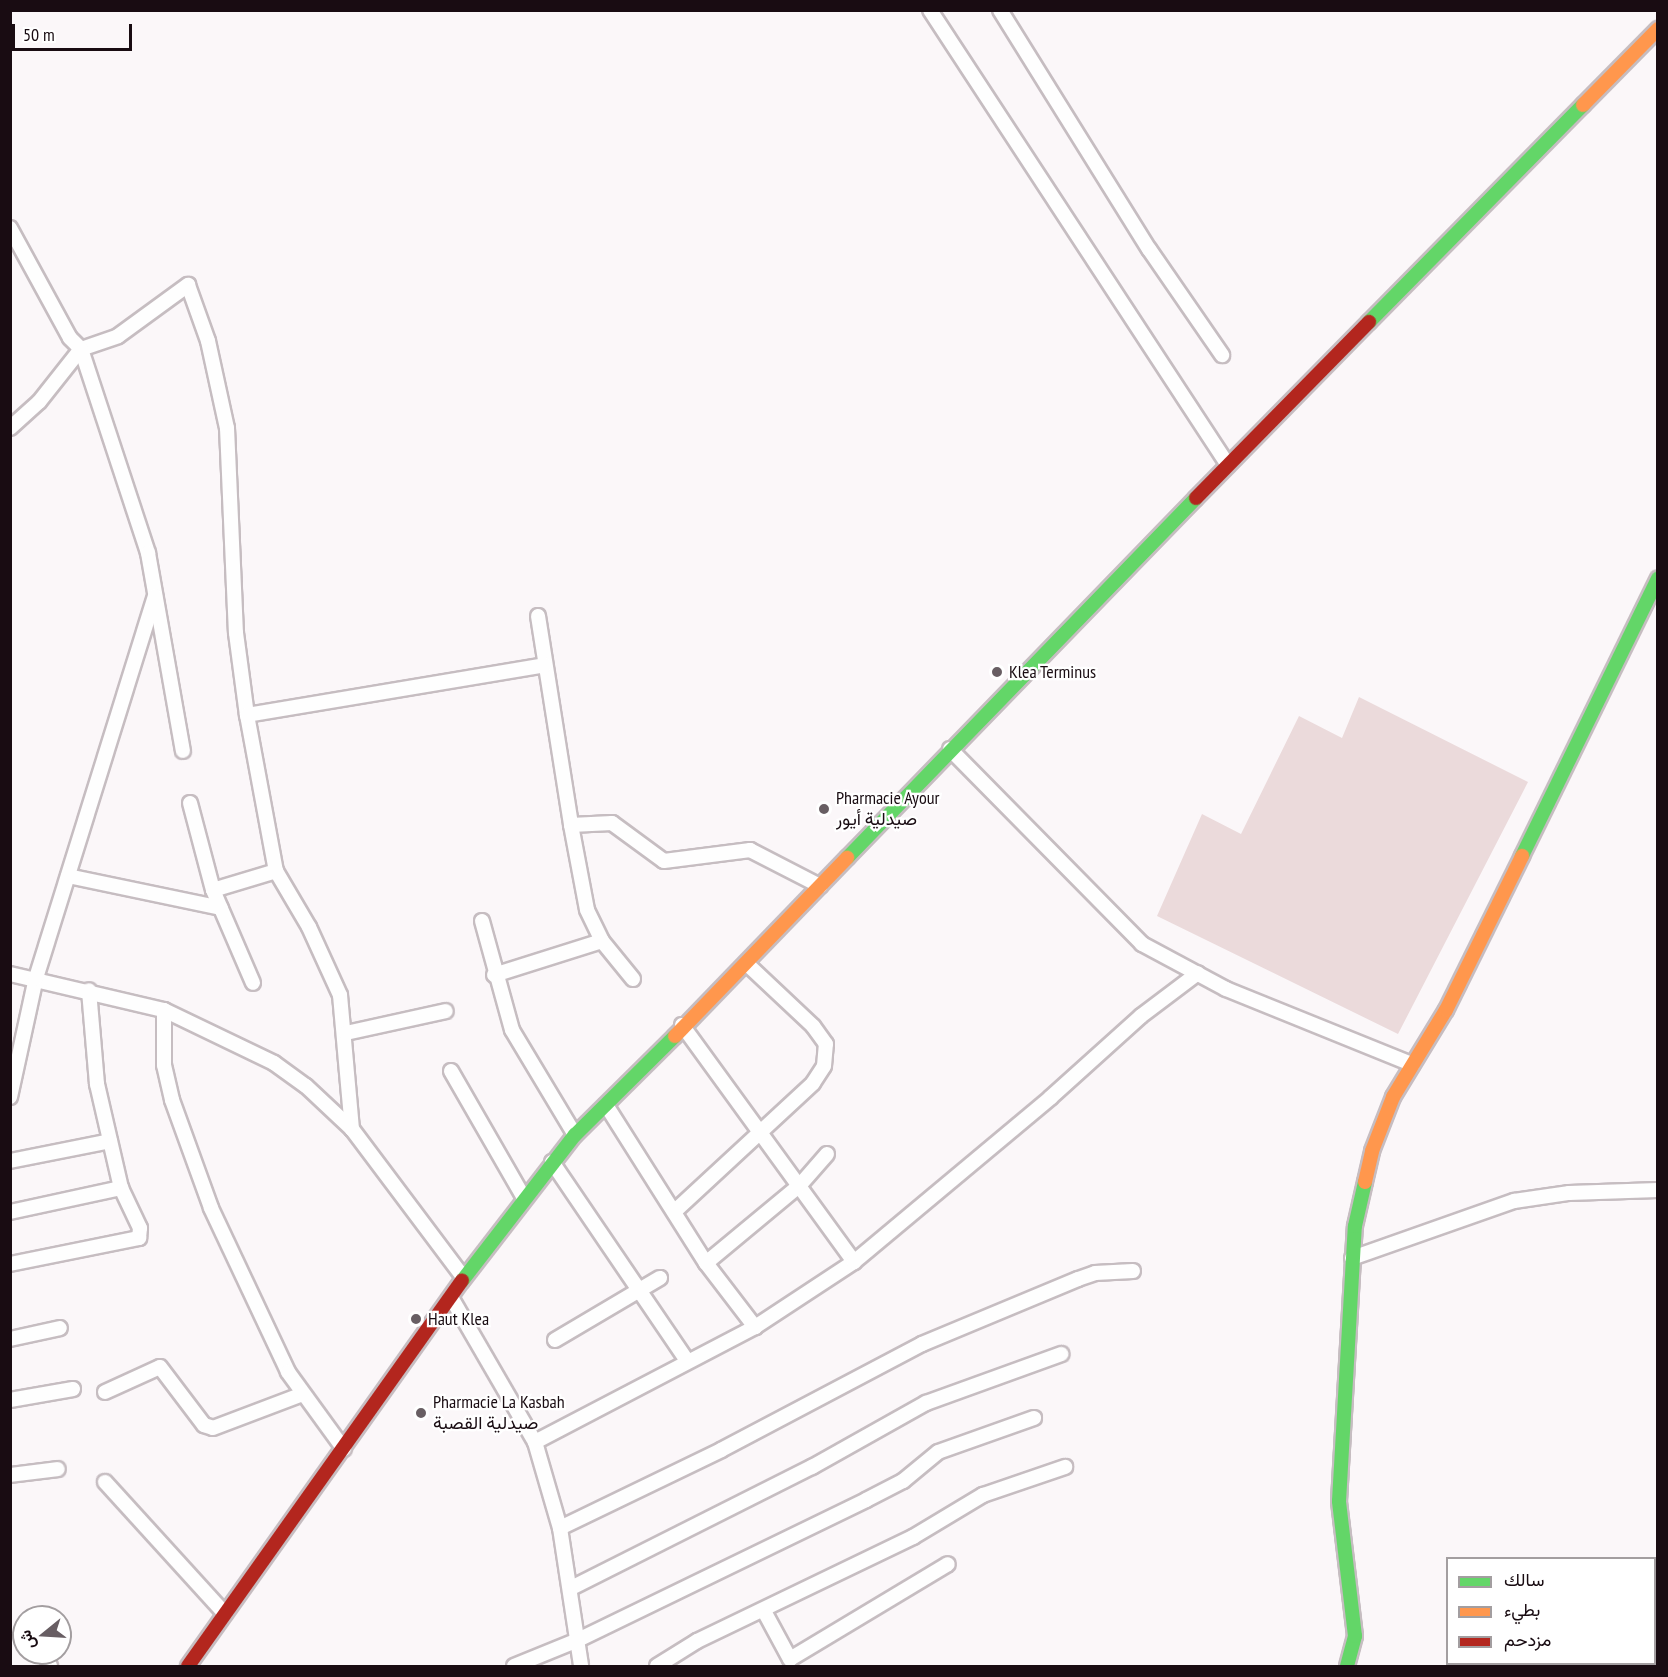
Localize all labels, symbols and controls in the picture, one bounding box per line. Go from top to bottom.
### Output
scale bar [15,12,135,50]
text: 50 m [23,23,55,46]
place label: Klea Terminus [1009,661,1096,683]
marker: Klea Terminus [990,665,1004,679]
place label: Pharmacie Ayour صيدلية أيور [836,788,940,830]
marker: Pharmacie Ayour صيدلية أيور [817,802,831,816]
place label: Haut Klea [428,1308,489,1330]
marker: Haut Klea [409,1312,423,1326]
place label: Pharmacie La Kasbah صيدلية القصبة [433,1392,565,1434]
marker: Pharmacie La Kasbah صيدلية القصبة [414,1406,428,1420]
legend [1446,1557,1656,1665]
text: سالك [1504,1568,1544,1591]
text: بطيء [1504,1598,1540,1621]
north arrow [12,1605,72,1665]
text: ش [14,1628,39,1652]
text: مزدحم [1504,1628,1551,1651]

